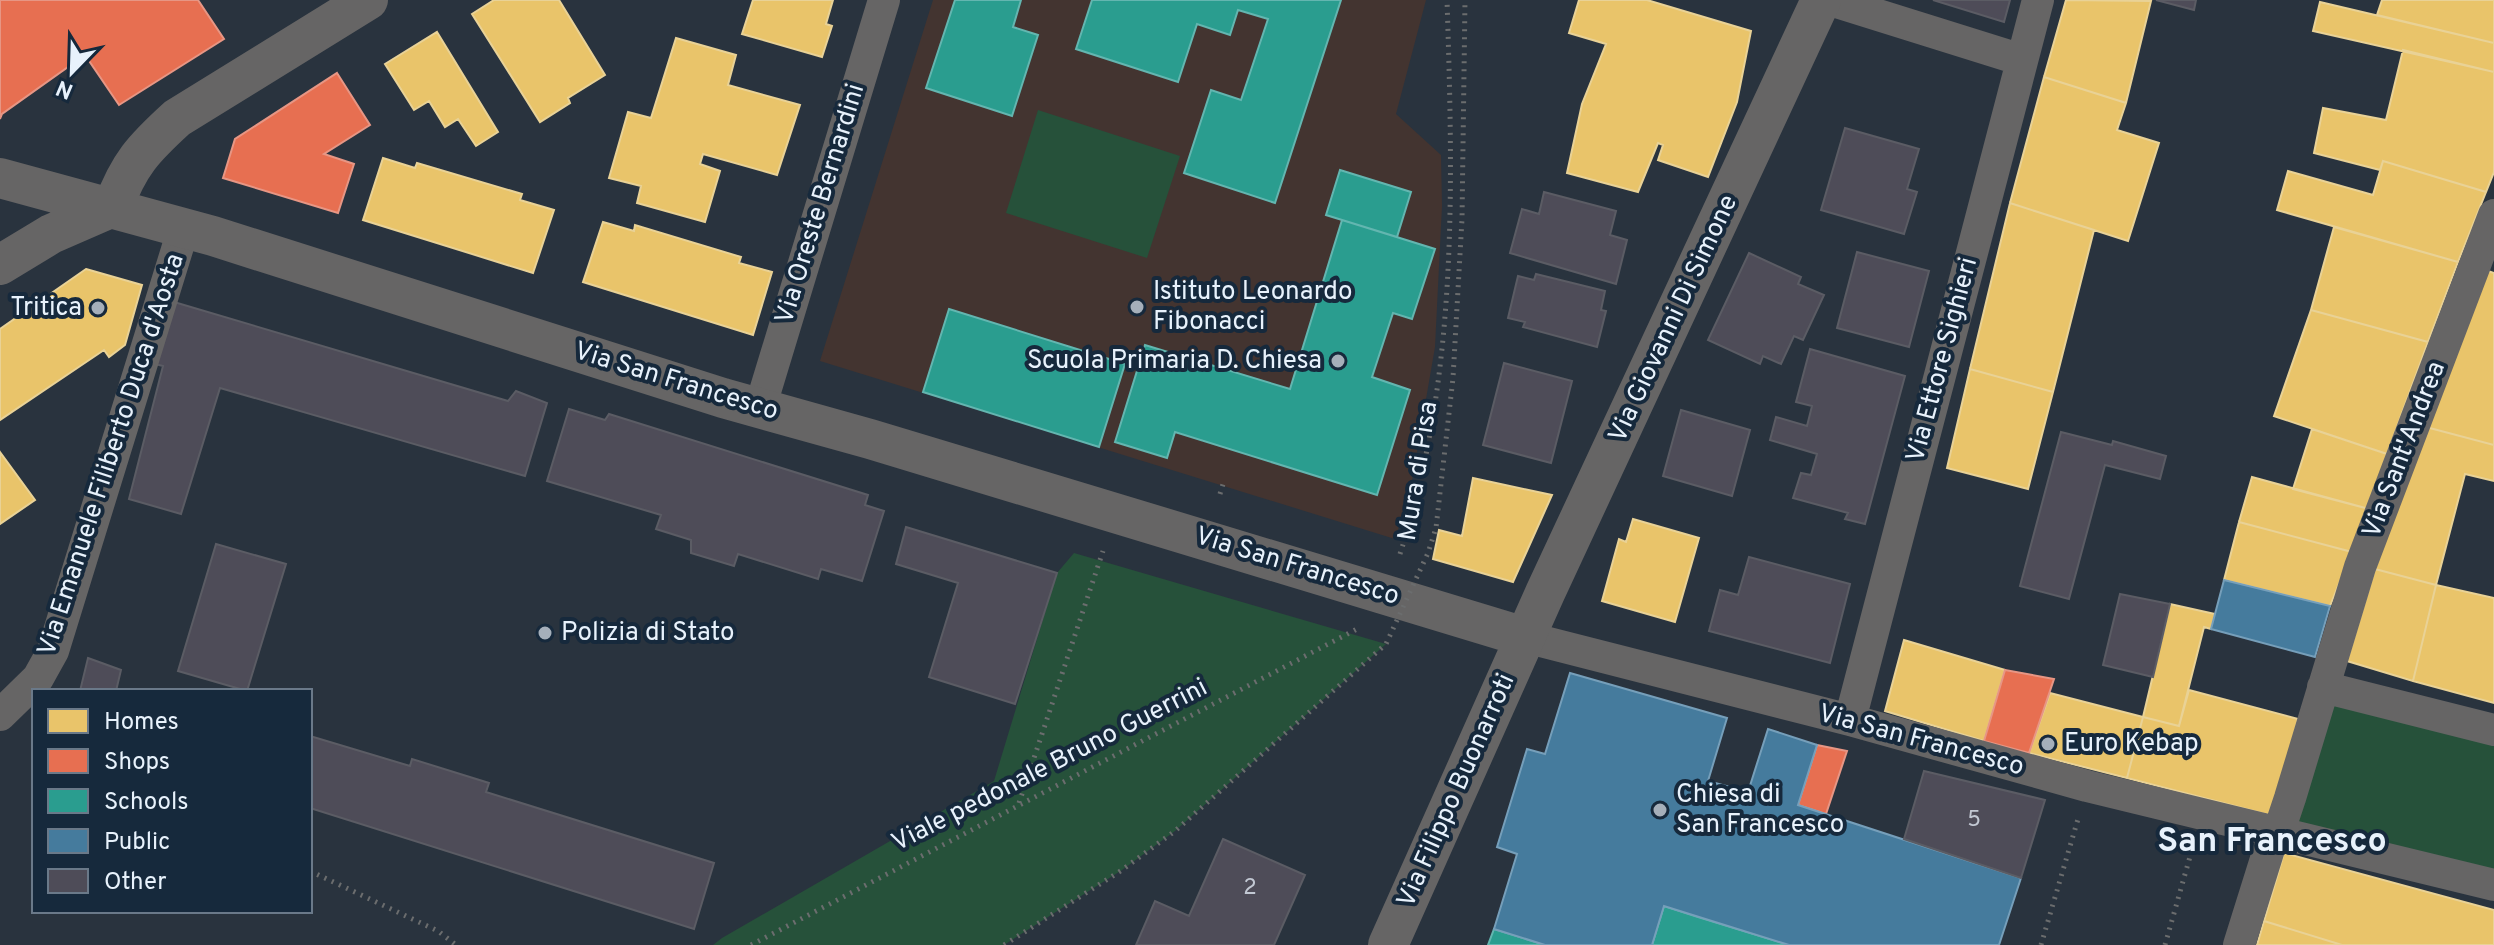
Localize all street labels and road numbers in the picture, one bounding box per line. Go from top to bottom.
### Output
street label: Via Oreste Bernardini [769,80,873,328]
street label: Via Giovanni Di Simone [1602,190,1746,448]
street label: Via Emanuele Filiberto Duca d'Aosta [31,250,193,660]
street label: Via Ettore Sighieri [1900,254,1986,466]
street label: Via San Francesco [570,335,782,429]
street label: Via Sant'Andrea [2356,357,2454,543]
street label: Mura di Pisa [1392,399,1446,543]
street label: Via San Francesco [1191,520,1403,614]
street label: Via Filippo Buonarroti [1391,669,1523,913]
street label: Viale pedonale Bruno Guerrini [887,672,1213,860]
street label: Via San Francesco [1815,698,2027,784]

